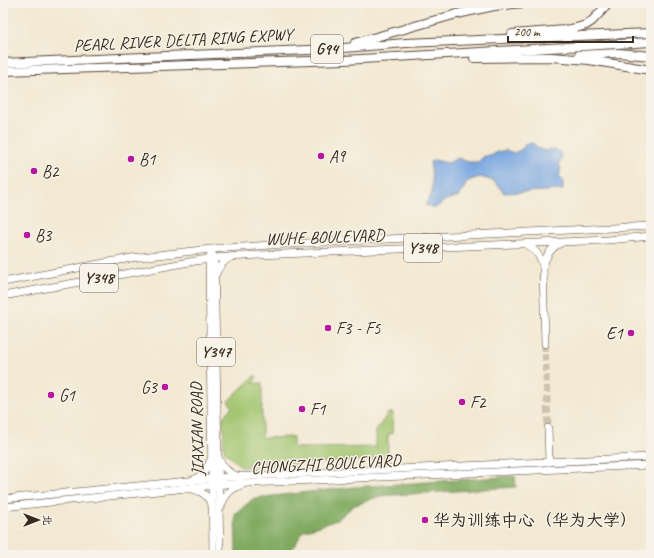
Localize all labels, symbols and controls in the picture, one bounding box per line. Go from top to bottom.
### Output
scale bar [508,18,633,44]
street label: PEARL RIVER DELTA RING EXPWY [73,24,296,56]
text: 200 m [514,24,541,40]
road number: G94 [311,35,343,63]
place label: A9 [329,146,347,167]
place label: B1 [139,149,157,170]
marker: A9 [316,151,326,161]
marker: B1 [126,154,136,164]
place label: B2 [42,161,60,182]
marker: B2 [29,166,39,176]
street label: WUHE BOULEVARD [265,224,387,250]
place label: B3 [35,225,53,246]
marker: B3 [22,230,32,240]
road number: Y348 [404,234,442,262]
road number: Y348 [80,264,118,292]
place label: F3 - F5 [336,318,382,339]
marker: F3 - F5 [323,323,333,333]
place label: E1 [606,323,624,344]
marker: E1 [626,328,636,338]
road number: Y347 [197,338,235,366]
place label: G3 [141,377,158,398]
street label: JIAXIAN ROAD [186,381,208,477]
marker: G3 [160,382,170,392]
place label: G1 [59,385,76,406]
marker: G1 [46,390,56,400]
place label: F2 [470,392,487,413]
marker: F2 [457,397,467,407]
place label: F1 [310,399,327,420]
marker: F1 [297,404,307,414]
street label: CHONGZHI BOULEVARD [251,450,403,478]
north arrow [18,500,58,540]
place label: 华为训练中心（华为大学） [433,510,637,531]
text: 北 [41,515,55,526]
marker: 华为训练中心（华为大学） [420,515,430,525]

